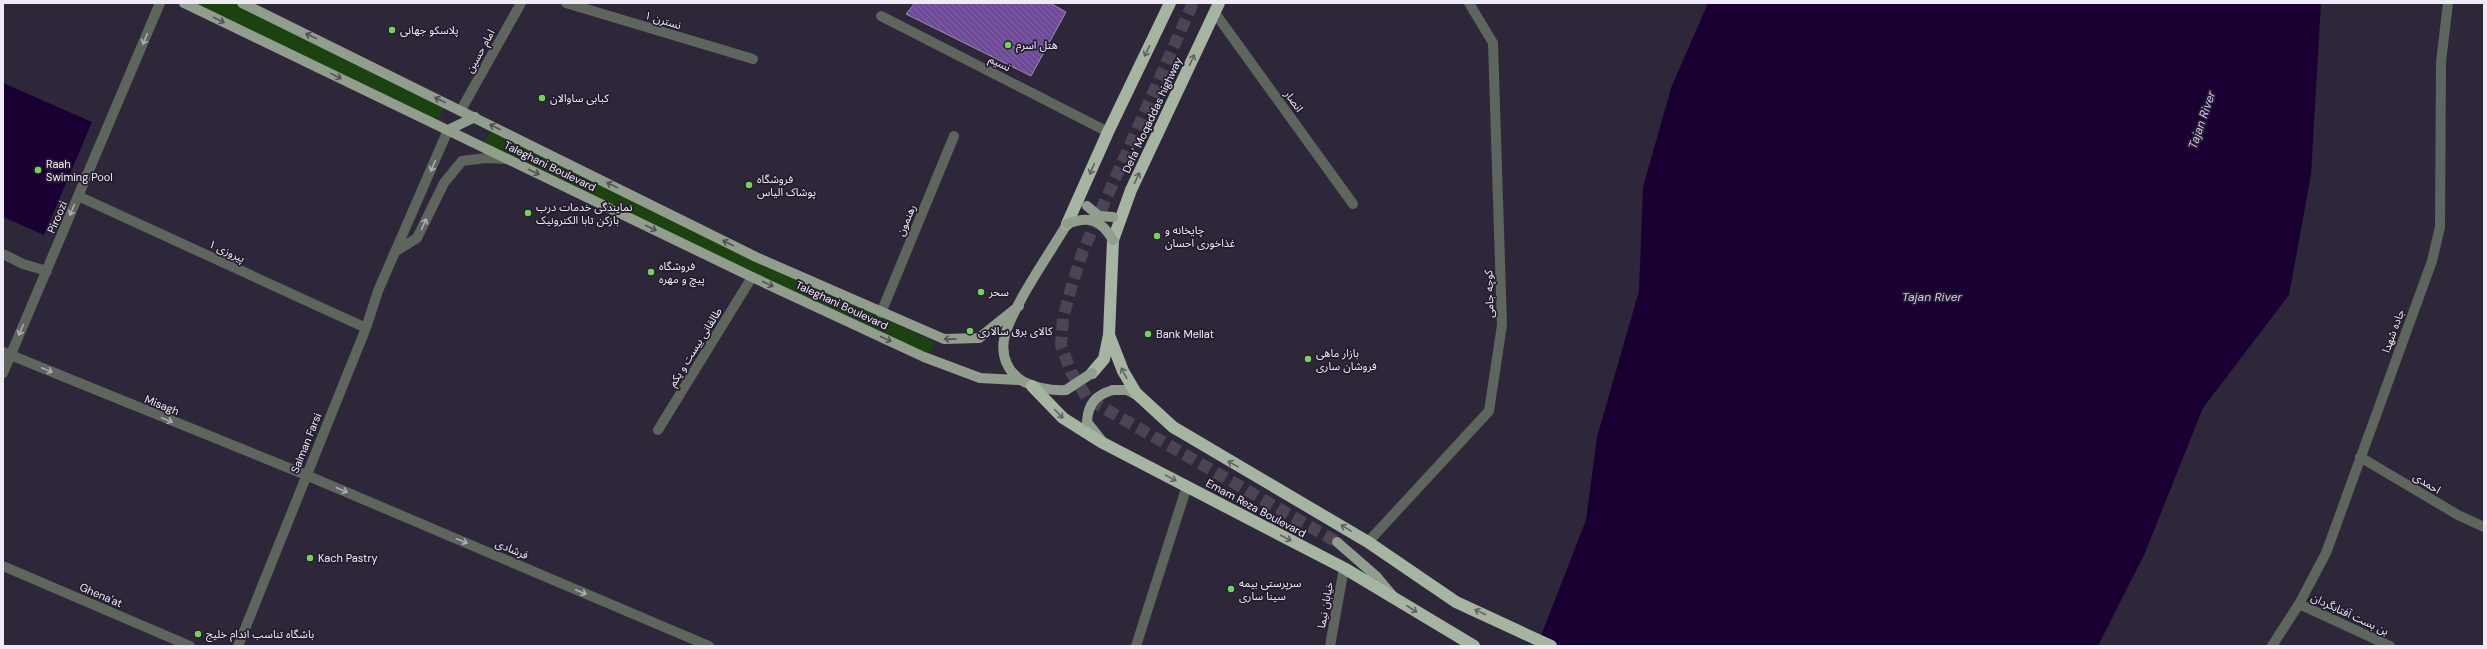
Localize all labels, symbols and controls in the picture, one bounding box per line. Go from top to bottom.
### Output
street label: نسترن ۱ [643,8,683,32]
one-way arrow [213,17,225,24]
place label: پلاسکو جهانی [400,23,459,38]
marker: پلاسکو جهانی [387,25,397,35]
street label: امام حسین [462,27,499,76]
one-way arrow [305,32,317,39]
one-way arrow [141,33,148,45]
place label: هتل اسرم [1016,38,1058,53]
marker: هتل اسرم [1003,40,1013,50]
one-way arrow [1143,44,1150,56]
street label: نسیم [986,52,1013,76]
street label: Defa' Moqaddas highway [1119,55,1185,175]
one-way arrow [1189,55,1196,67]
one-way arrow [330,73,342,80]
street label: انصار [1281,87,1307,115]
water label: Tajan River [2185,88,2220,151]
place label: کبابی ساوالان [550,91,609,105]
marker: کبابی ساوالان [537,93,547,103]
one-way arrow [434,96,446,103]
one-way arrow [490,123,502,130]
street label: Taleghani Boulevard [502,138,598,194]
place label: Raah Swiming Pool [46,157,113,184]
one-way arrow [429,160,436,172]
one-way arrow [1088,162,1096,174]
marker: Raah Swiming Pool [33,165,43,175]
one-way arrow [527,169,539,176]
place label: فروشگاه پوشاک الیاس [757,172,816,200]
one-way arrow [1134,172,1141,184]
marker: فروشگاه پوشاک الیاس [744,180,754,190]
one-way arrow [606,181,618,188]
street label: Piroozi [44,199,70,235]
place label: نمایندگی خدمات درب بازکن تابا الکترونیک [536,200,632,227]
street label: رهنمون [893,202,919,238]
one-way arrow [68,204,76,216]
marker: نمایندگی خدمات درب بازکن تابا الکترونیک [523,208,533,218]
one-way arrow [421,218,428,230]
place label: چایخانه و غذاخوری احسان [1165,223,1236,250]
one-way arrow [644,225,656,232]
marker: چایخانه و غذاخوری احسان [1152,231,1162,241]
street label: پیروزی ١ [206,237,247,266]
one-way arrow [722,239,734,246]
place label: فروشگاه پیچ و مهره [659,259,705,287]
marker: فروشگاه پیچ و مهره [646,267,656,277]
street label: کوچه جامی [1481,269,1498,318]
street label: Taleghani Boulevard [793,277,891,333]
one-way arrow [761,281,773,288]
place label: سحر [988,285,1009,299]
marker: سحر [976,287,986,297]
water label: Tajan River [1902,289,1963,305]
street label: طالقانی بیست و یکم [665,305,727,390]
street label: جاده شهدا [2379,307,2407,355]
one-way arrow [17,324,25,336]
place label: کالای برق سالاری [978,324,1053,338]
marker: کالای برق سالاری [965,326,975,336]
place label: Bank Mellat [1156,327,1214,341]
marker: Bank Mellat [1143,329,1153,339]
one-way arrow [944,335,957,342]
one-way arrow [880,336,892,343]
place label: بازار ماهی فروشان ساری [1316,346,1377,373]
marker: بازار ماهی فروشان ساری [1303,354,1313,364]
one-way arrow [40,367,52,374]
one-way arrow [1120,367,1128,379]
street label: Misagh [143,392,181,418]
one-way arrow [1054,409,1063,419]
street label: Salman Farsi [288,411,324,475]
one-way arrow [160,416,172,424]
one-way arrow [1228,459,1240,467]
street label: احمدی [2411,469,2443,497]
one-way arrow [1165,475,1177,482]
street label: Emam Reza Boulevard [1204,476,1309,540]
one-way arrow [335,487,347,494]
one-way arrow [1340,524,1352,532]
one-way arrow [1280,535,1292,542]
street label: فرشادی [493,536,531,562]
one-way arrow [455,538,467,545]
place label: Kach Pastry [318,551,378,565]
marker: Kach Pastry [305,553,315,563]
place label: سرپرستی بیمه سینا ساری [1239,576,1302,603]
street label: Ghena'at [78,580,124,610]
street label: خیابان نیما [1314,580,1336,629]
marker: سرپرستی بیمه سینا ساری [1226,584,1236,594]
one-way arrow [575,588,587,596]
street label: بن بست آفتابگردان [2309,590,2391,638]
one-way arrow [1406,605,1417,613]
one-way arrow [1474,608,1486,615]
place label: باشگاه تناسب اندام خلیج [206,627,314,642]
marker: باشگاه تناسب اندام خلیج [193,629,203,639]

